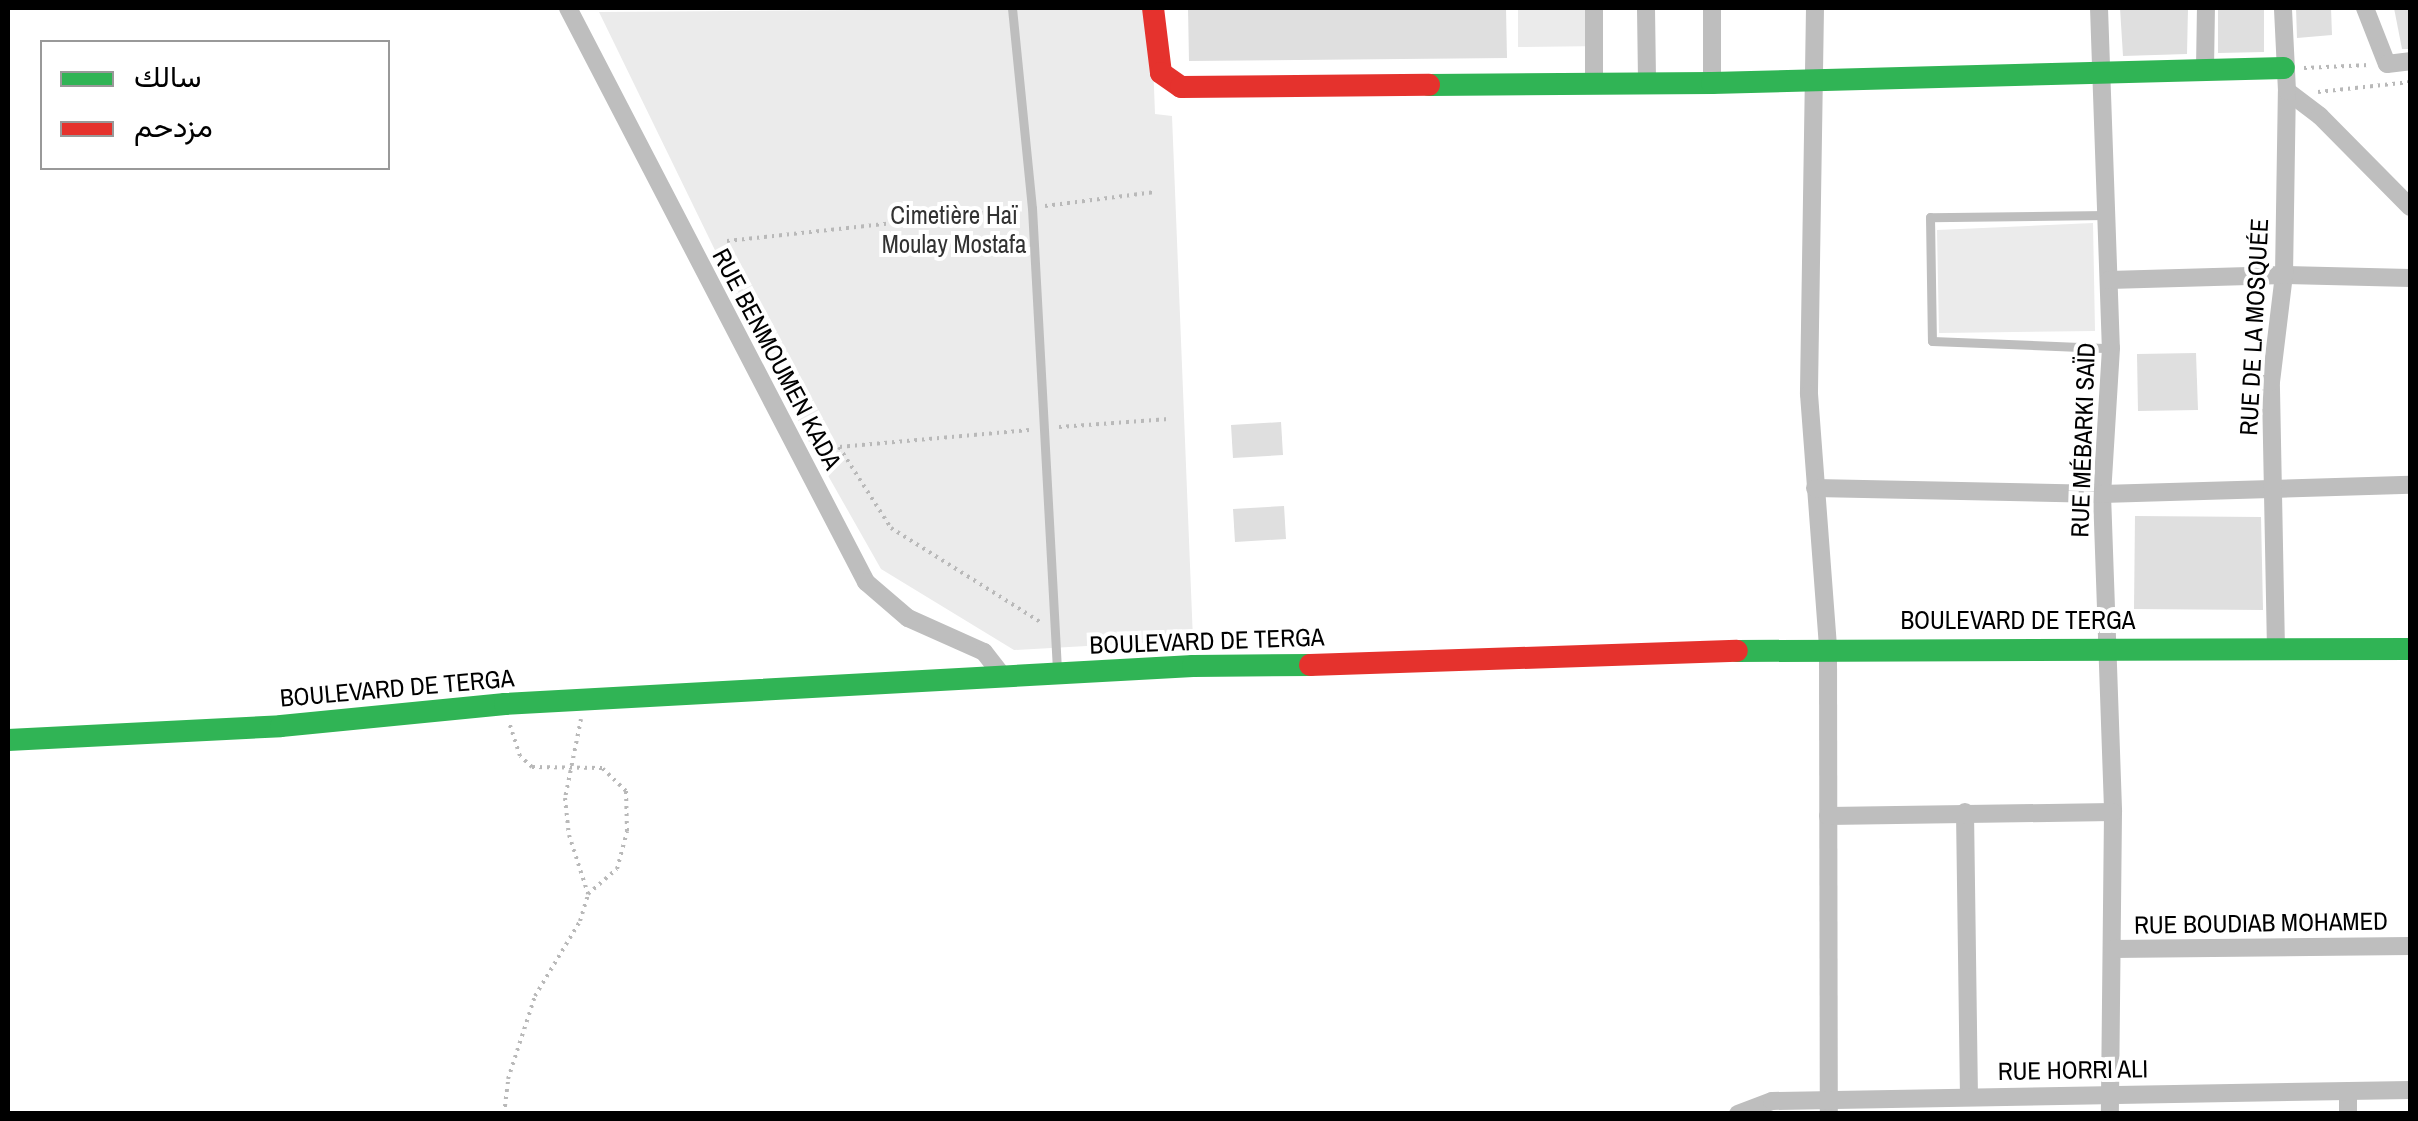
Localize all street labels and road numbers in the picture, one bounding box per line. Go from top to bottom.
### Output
street label: RUE DE LA MOSQUÉE [2233,217,2275,437]
street label: RUE BENMOUMEN KADA [706,243,848,475]
street label: RUE MÉBARKI SAÏD [2065,342,2101,538]
street label: BOULEVARD DE TERGA [1900,605,2136,635]
street label: BOULEVARD DE TERGA [1089,622,1325,660]
street label: BOULEVARD DE TERGA [278,663,516,713]
street label: RUE BOUDIAB MOHAMED [2134,906,2388,940]
street label: RUE HORRI ALI [1997,1054,2149,1086]

